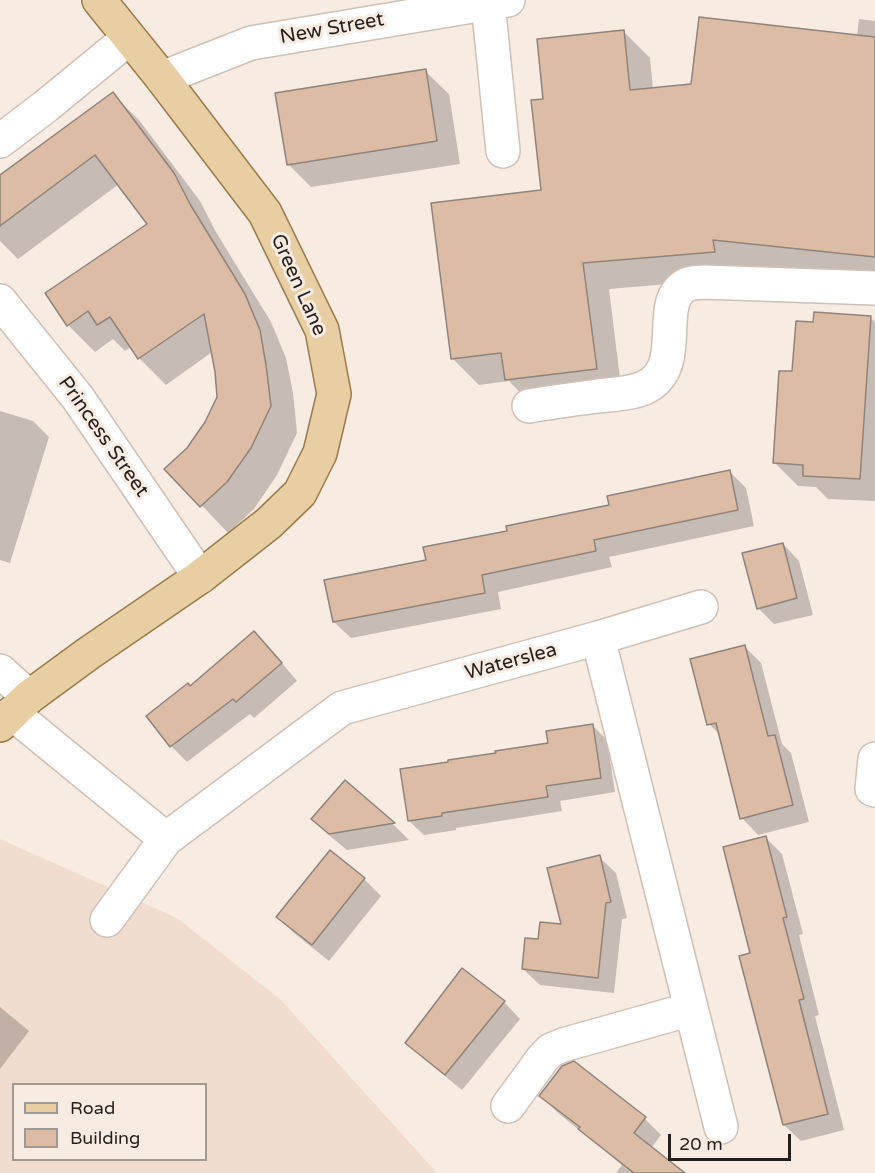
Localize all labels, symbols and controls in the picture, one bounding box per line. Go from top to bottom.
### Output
street label: New Street [278,8,386,50]
street label: Green Lane [265,230,331,340]
street label: Princess Street [53,372,153,502]
street label: Waterslea [462,638,560,686]
legend [12,1083,207,1161]
text: Road [70,1097,115,1119]
scale bar [671,1122,794,1160]
text: Building [70,1127,140,1149]
text: 20 m [679,1133,723,1155]

